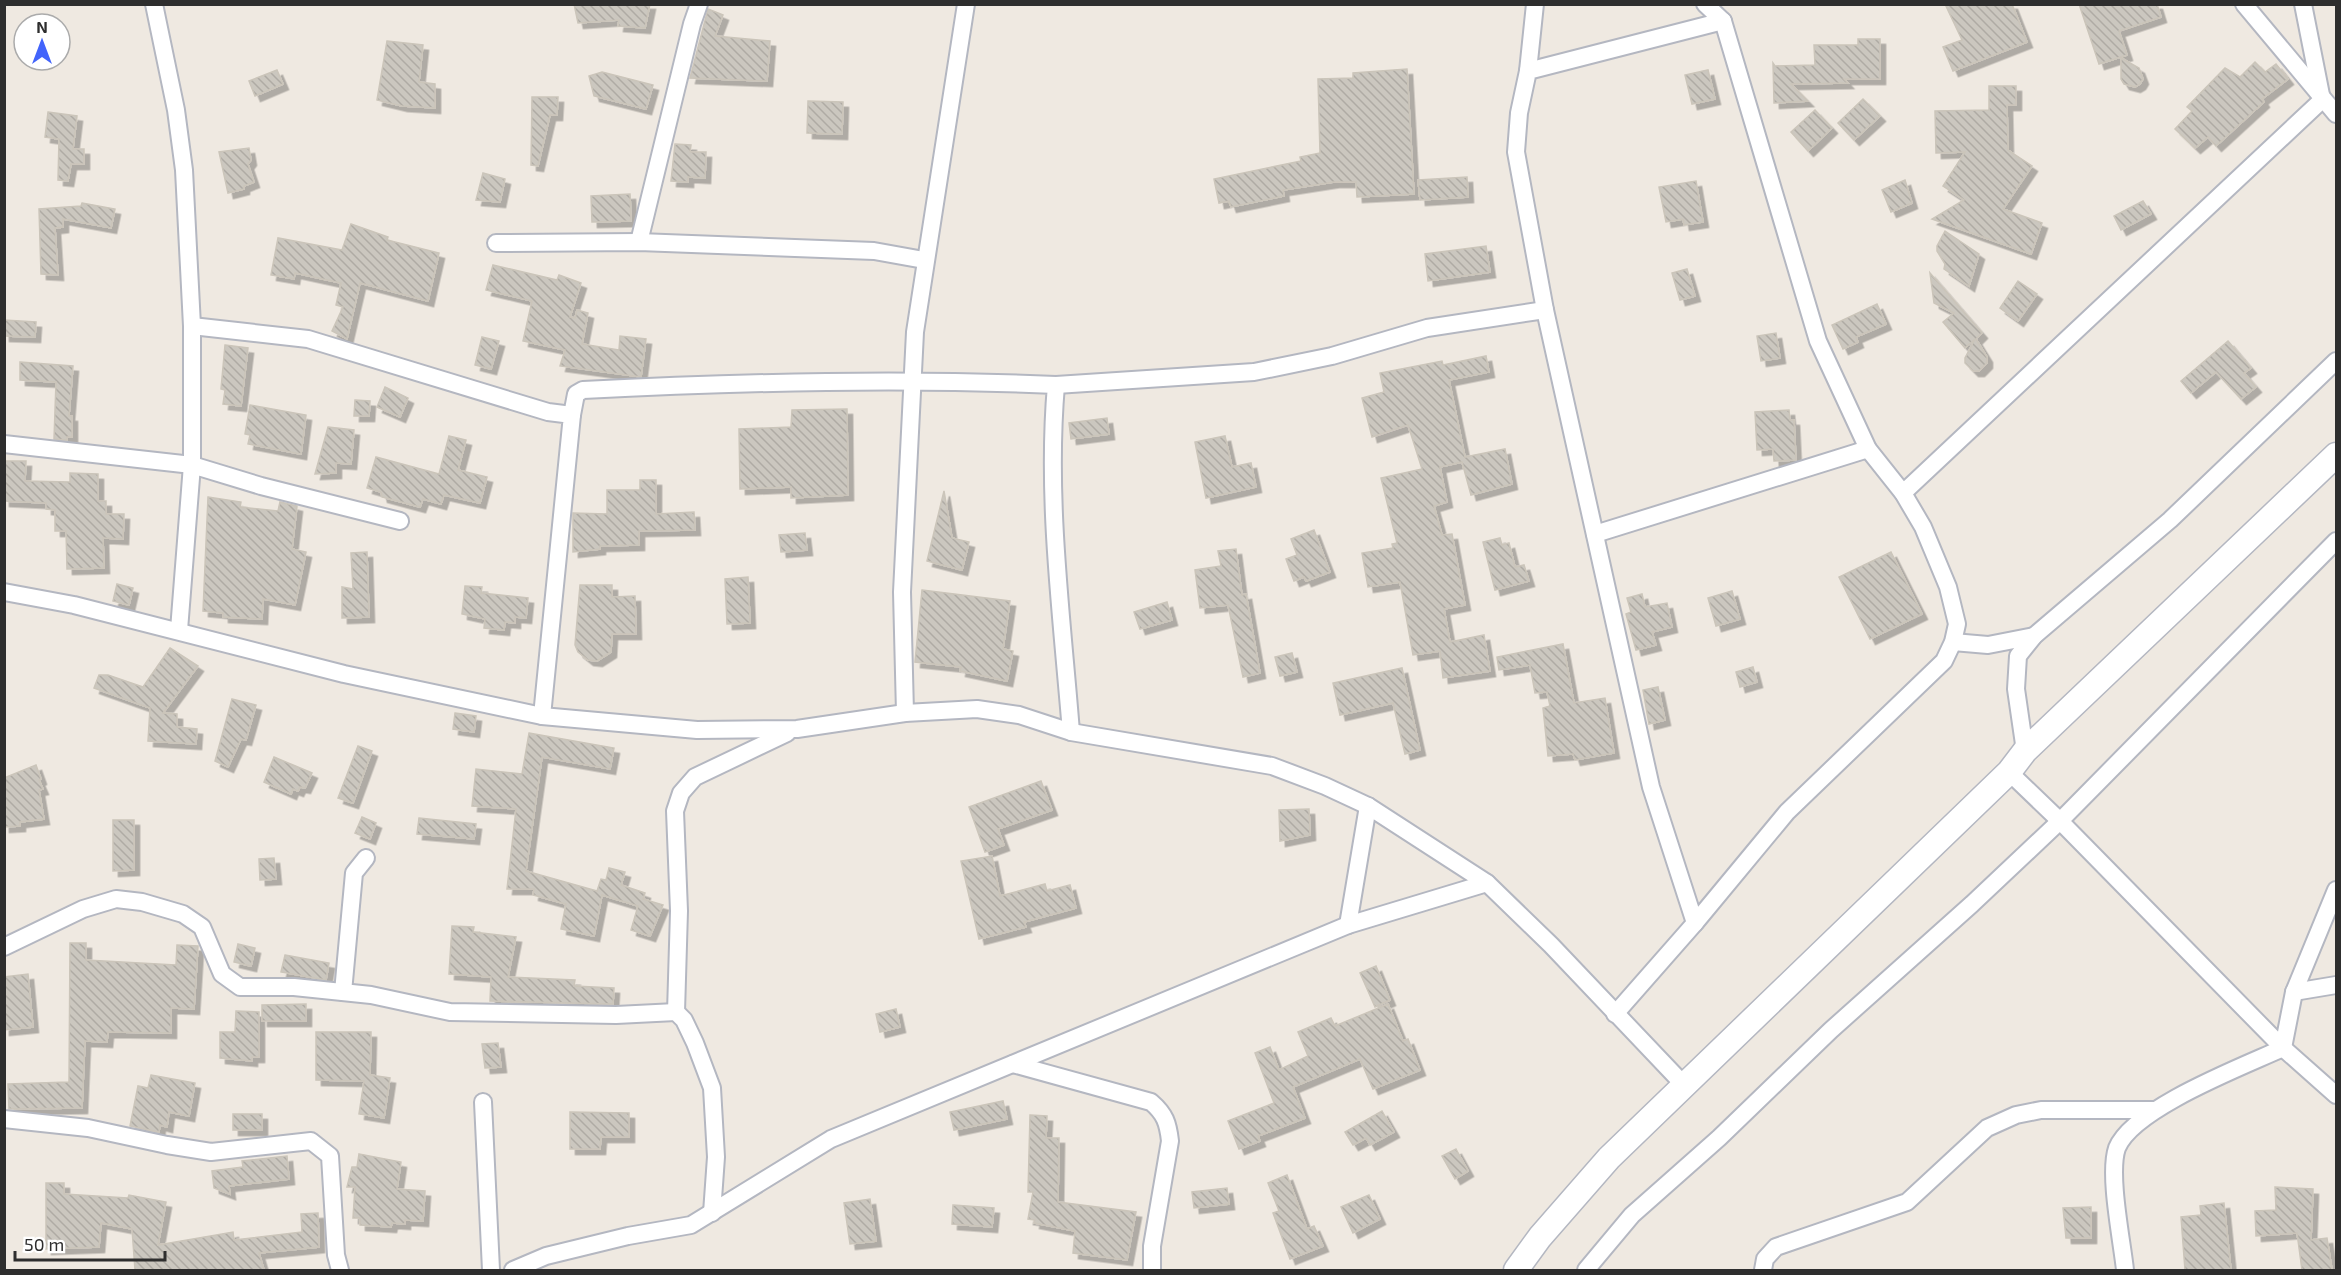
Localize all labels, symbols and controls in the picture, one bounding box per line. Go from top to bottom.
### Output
north arrow [12,12,72,72]
text: N [36,17,48,36]
scale bar [15,1224,165,1262]
text: 50 m [24,1233,64,1255]

